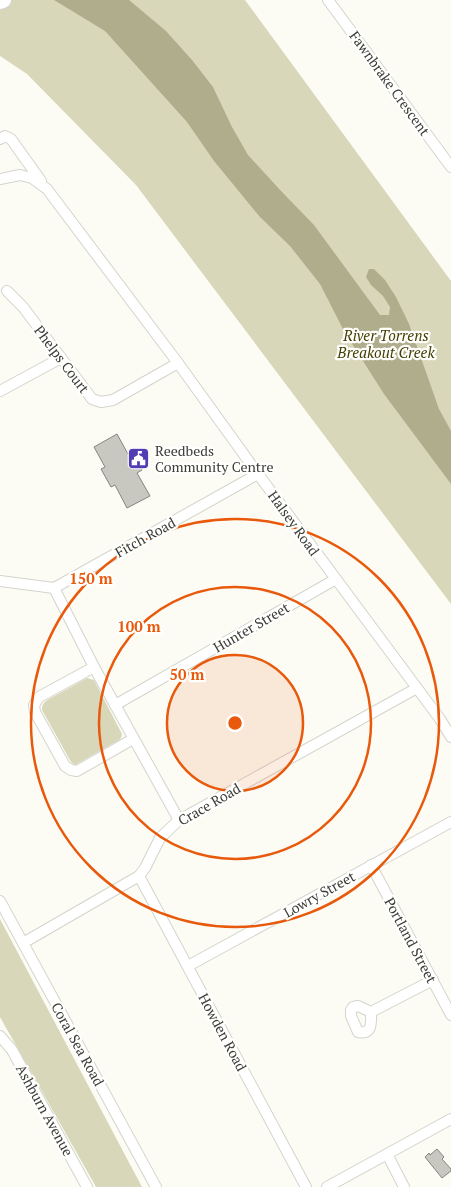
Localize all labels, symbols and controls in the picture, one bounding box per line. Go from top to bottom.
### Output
street label: Fawnbrake Crescent [346,27,435,140]
street label: Phelps Court [30,321,94,397]
water label: River Torrens Breakout Creek [336,325,435,362]
place label: Reedbeds Community Centre [155,441,273,476]
public building icon: Reedbeds Community Centre [127,446,151,470]
street label: Halsey Road [264,487,324,560]
street label: Fitch Road [111,512,179,561]
text: 150 m [69,568,113,588]
street label: Hunter Street [209,597,293,656]
text: 100 m [117,616,161,636]
text: 50 m [170,664,205,684]
centre of rings [226,714,244,732]
street label: Crace Road [174,778,244,830]
street label: Lowry Street [280,866,359,921]
street label: Portland Street [380,894,442,987]
street label: Howden Road [194,990,252,1075]
street label: Coral Sea Road [47,999,109,1089]
street label: Ashburn Avenue [12,1061,78,1159]

